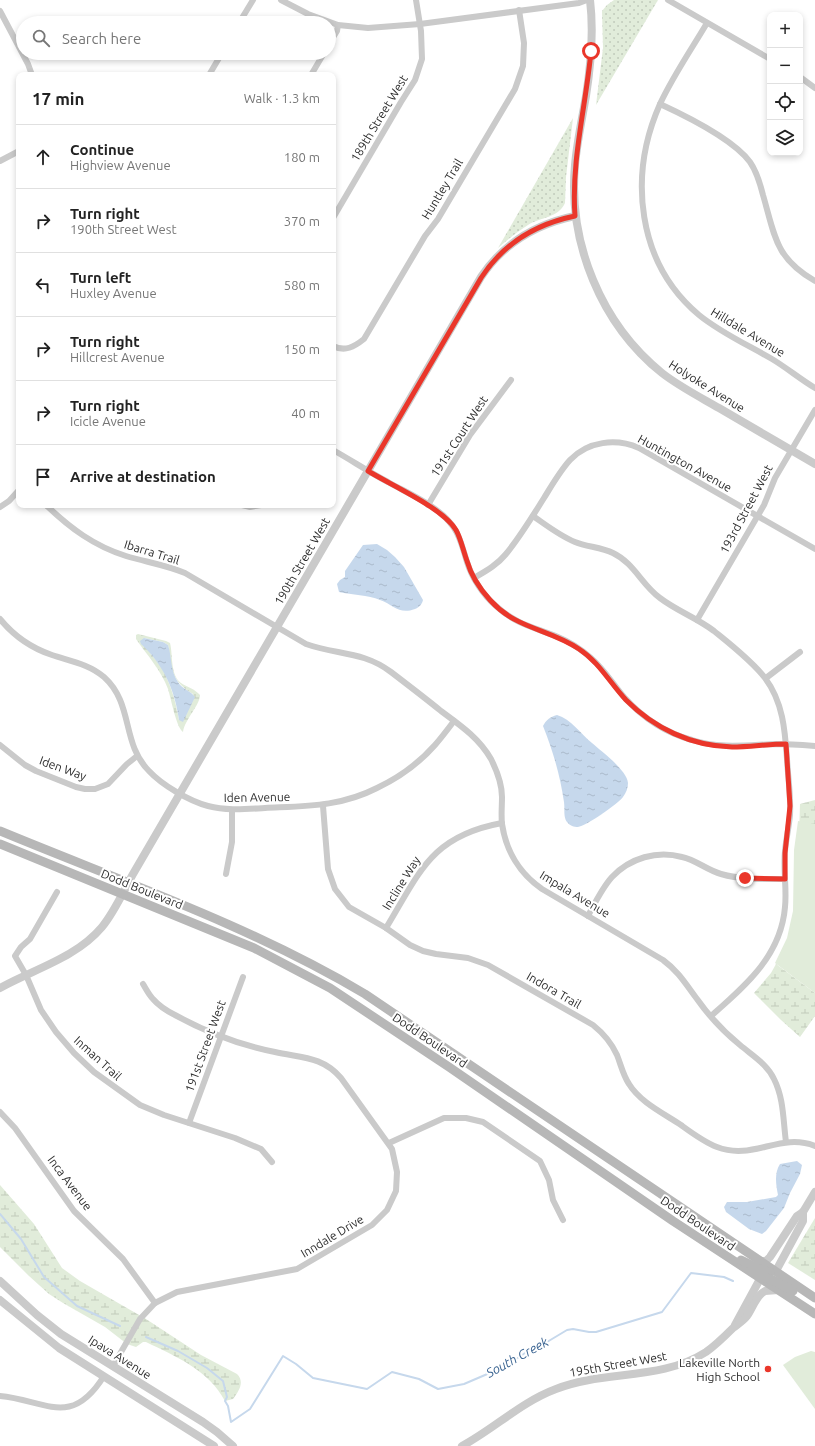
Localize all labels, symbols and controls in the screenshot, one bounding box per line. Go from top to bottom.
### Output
map controls [767,12,803,156]
button: + [767,12,803,48]
search box [16,16,336,60]
icon: search [30,27,52,49]
text: Search here [62,30,141,47]
route start [582,42,600,60]
button: − [767,48,803,84]
street label: 189th Street West [348,72,410,163]
button: locate [767,84,803,120]
text: 17 min [32,89,85,108]
text: Walk · 1.3 km [244,91,320,105]
button: layers [767,120,803,156]
text: Continue [70,141,134,158]
icon: ahead [32,146,54,168]
text: 180 m [284,150,320,164]
street label: Huntley Trail [419,156,465,222]
text: Highview Avenue [70,158,171,172]
text: Turn right [70,205,140,222]
icon: right [32,210,54,232]
text: 370 m [284,214,320,228]
text: 190th Street West [70,222,177,236]
text: Turn left [70,269,131,286]
icon: left [32,274,54,296]
text: 580 m [284,278,320,292]
text: Huxley Avenue [70,286,157,300]
street label: Hilldale Avenue [709,305,787,359]
text: Turn right [70,333,140,350]
icon: right [32,338,54,360]
text: 150 m [284,342,320,356]
text: Hillcrest Avenue [70,350,165,364]
street label: Holyoke Avenue [667,357,747,415]
street label: 191st Court West [428,393,490,479]
text: Turn right [70,397,140,414]
icon: right [32,402,54,424]
text: 40 m [291,406,320,420]
text: Icicle Avenue [70,414,146,428]
street label: Huntington Avenue [636,432,734,494]
street label: 193rd Street West [717,462,775,555]
icon: arrive [32,466,54,488]
text: Arrive at destination [70,468,216,485]
street label: 190th Street West [272,515,332,607]
street label: Ibarra Trail [123,537,181,567]
street label: Iden Way [38,753,88,783]
street label: Iden Avenue [224,790,290,804]
street label: Incline Way [379,854,423,912]
street label: Dodd Boulevard [99,867,185,911]
street label: Impala Avenue [538,868,612,920]
route end [736,869,754,887]
street label: Indora Trail [525,969,583,1011]
street label: 191st Street West [182,998,228,1094]
street label: Dodd Boulevard [390,1010,470,1070]
street label: Inman Trail [72,1033,124,1083]
street label: Inca Avenue [45,1153,95,1213]
street label: Dodd Boulevard [658,1193,738,1253]
street label: Inndale Drive [298,1212,366,1260]
street label: Ipava Avenue [86,1333,154,1381]
water label: South Creek [483,1334,551,1380]
street label: 195th Street West [568,1349,668,1379]
place label: Lakeville North High School [679,1356,760,1383]
marker: Lakeville North High School [763,1364,773,1374]

